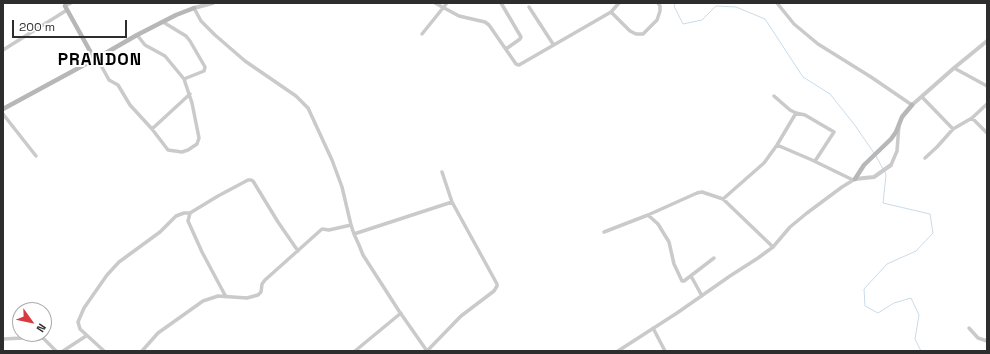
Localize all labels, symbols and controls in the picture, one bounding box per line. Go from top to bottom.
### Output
scale bar [14,12,129,38]
text: 200 m [19,19,55,35]
district label: PRANDON [58,50,142,70]
north arrow [12,302,52,342]
text: N [33,321,49,335]

